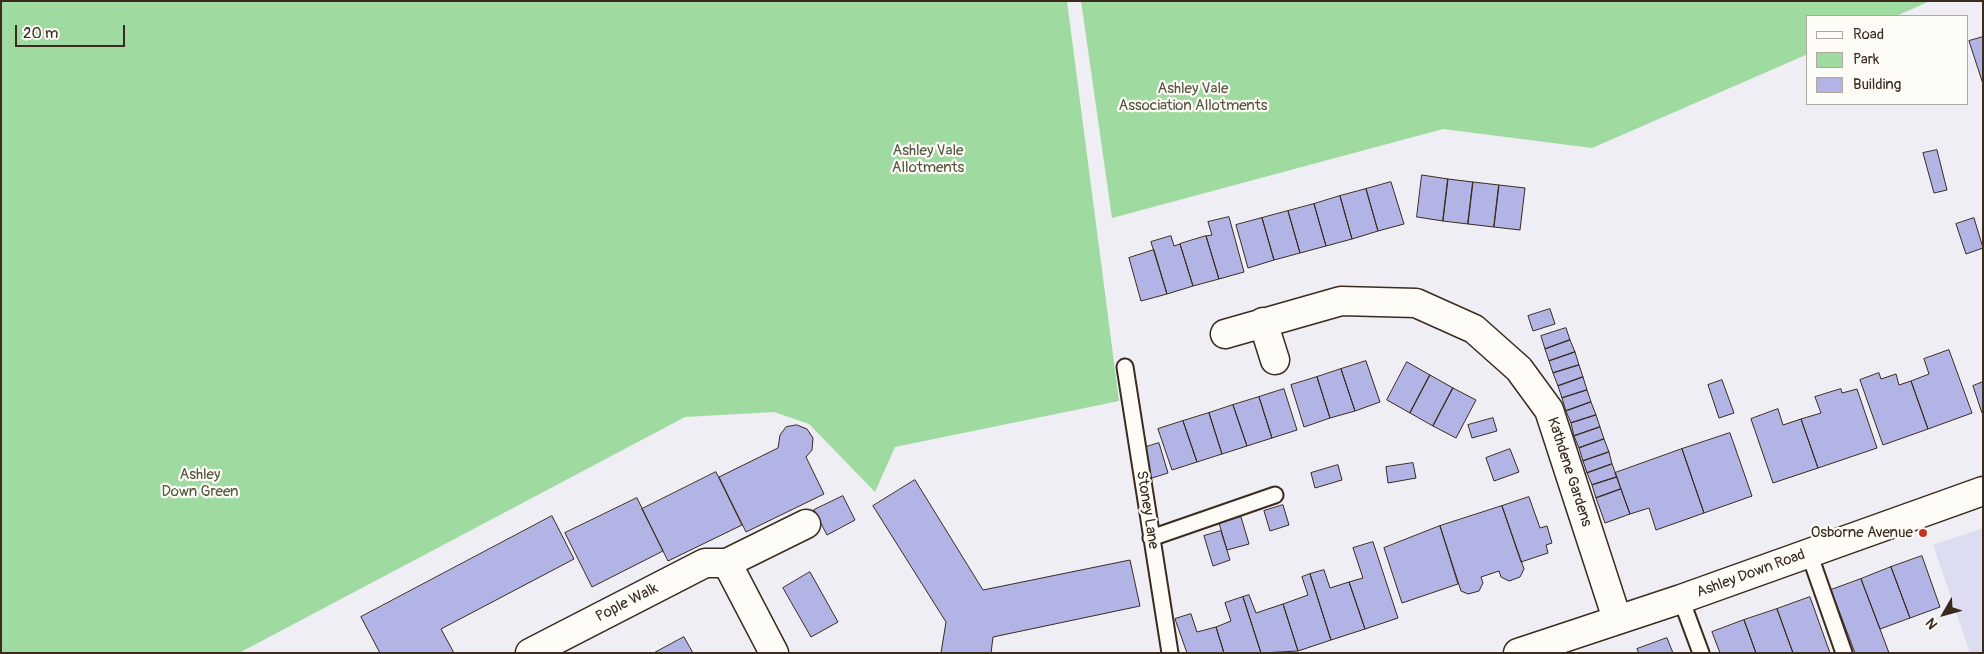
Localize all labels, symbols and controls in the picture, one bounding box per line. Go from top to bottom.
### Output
scale bar [18,15,128,47]
legend [1806,15,1969,105]
text: 20 m [23,24,58,43]
text: Road [1853,25,1884,44]
text: Park [1853,50,1879,69]
text: Building [1853,75,1901,94]
park label: Ashley Vale Association Allotments [1119,80,1267,115]
park label: Ashley Vale Allotments [892,142,964,177]
street label: Kathdene Gardens [1543,415,1595,529]
park label: Ashley Down Green [161,466,239,501]
street label: Stoney Lane [1132,470,1162,550]
place label: Osborne Avenue [1811,524,1913,542]
marker: Osborne Avenue [1917,527,1929,539]
street label: Ashley Down Road [1694,546,1808,602]
street label: Pople Walk [593,580,661,626]
north arrow [1919,589,1969,639]
text: N [1922,615,1941,633]

